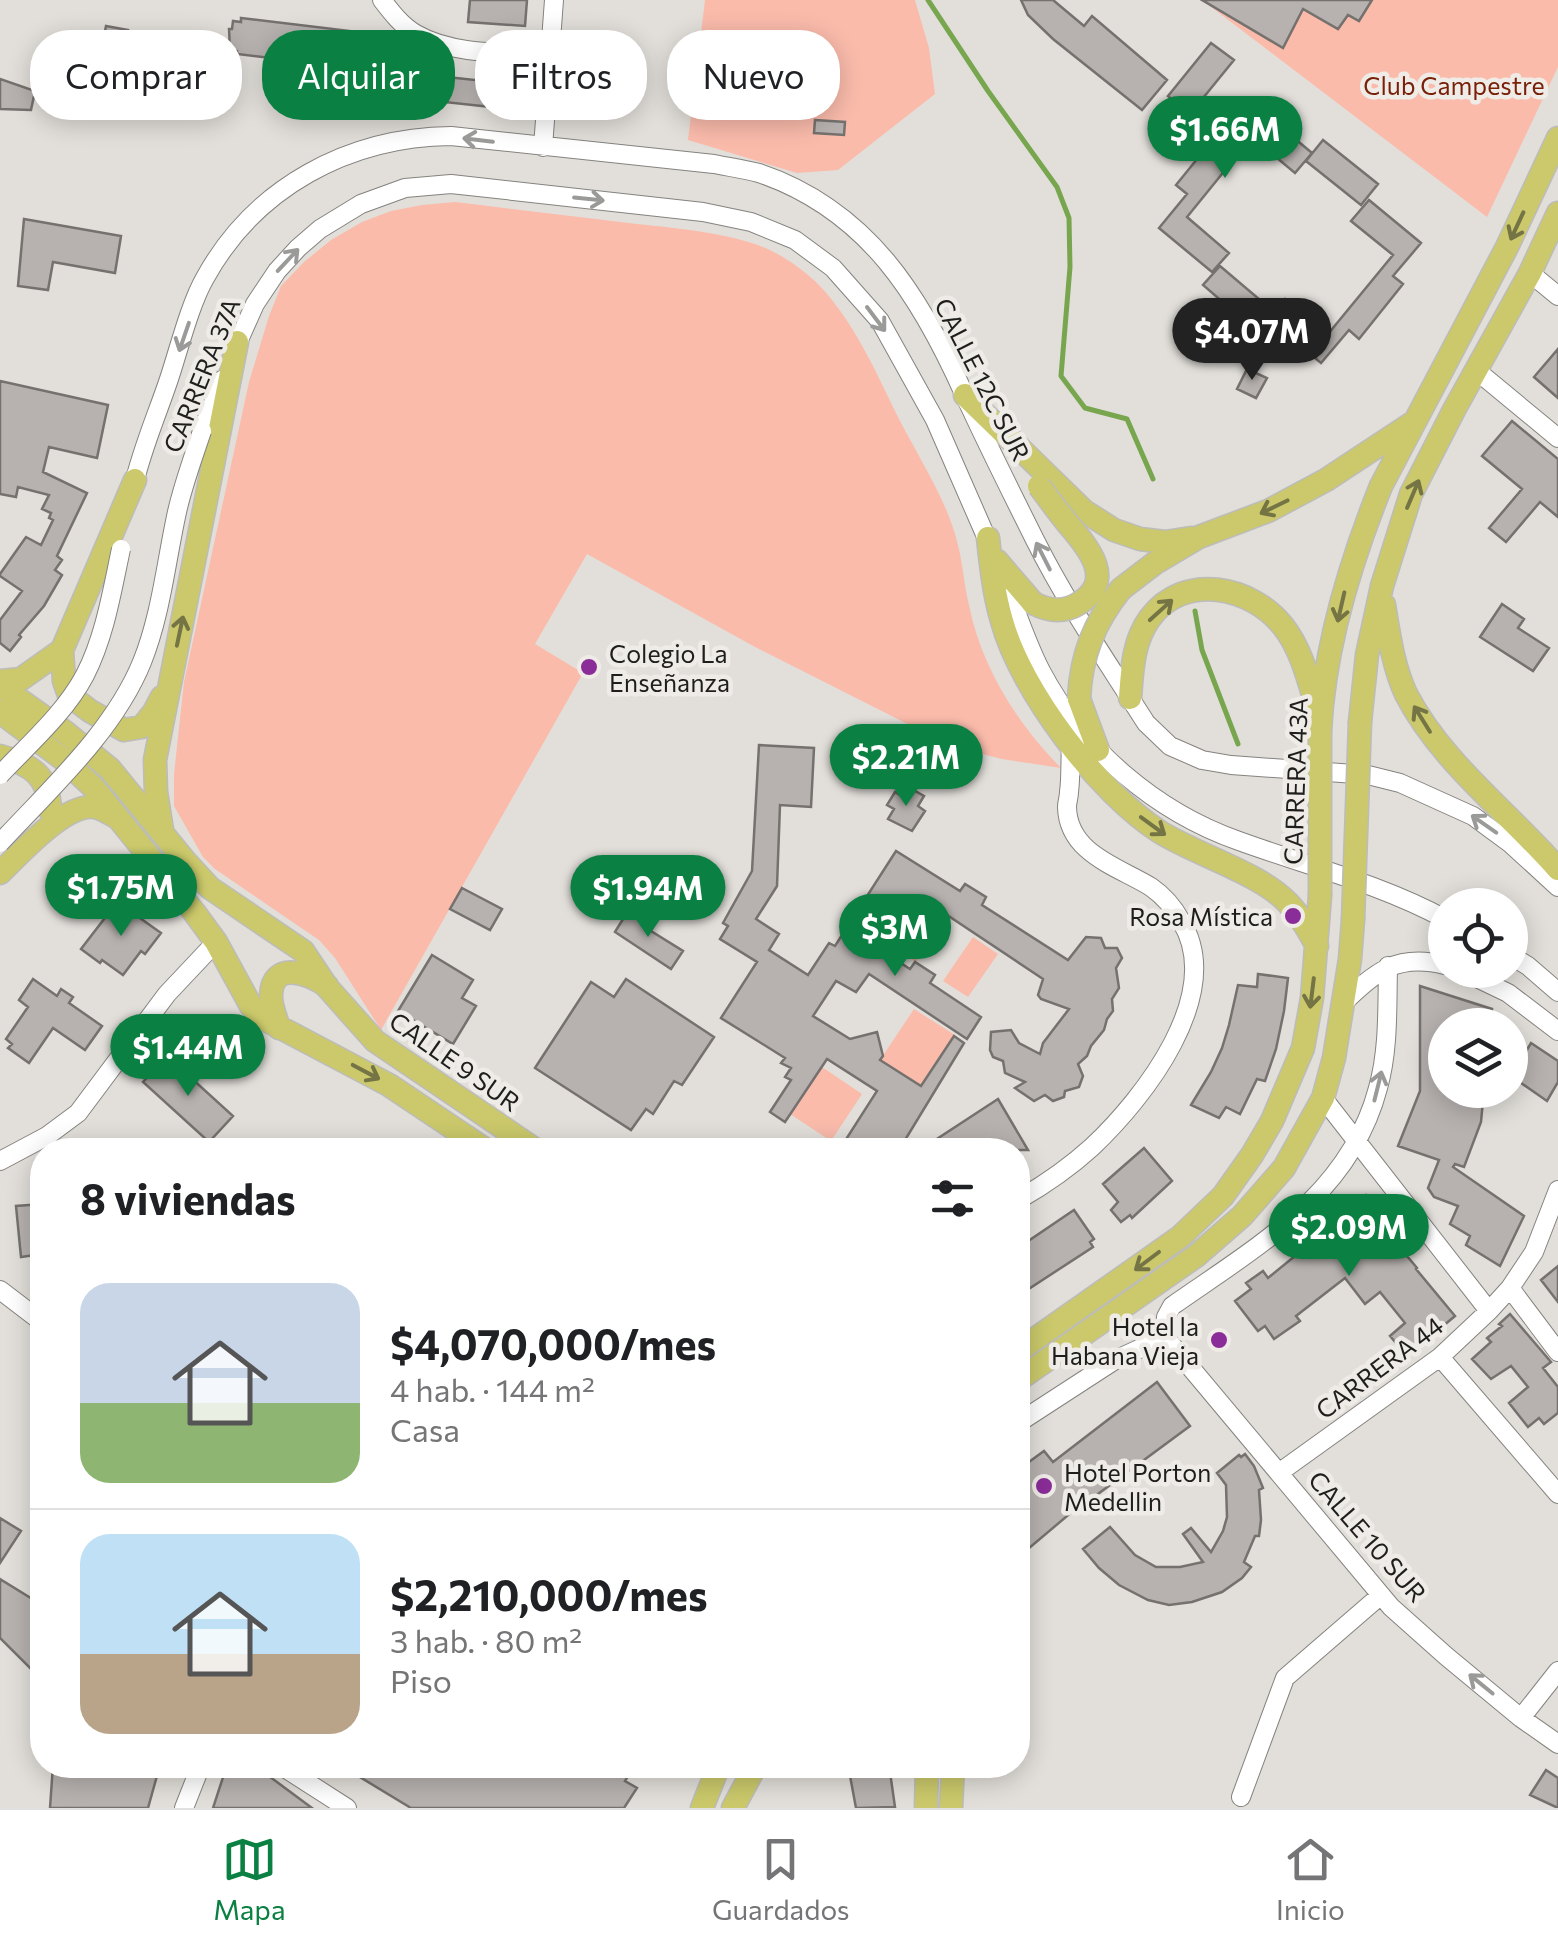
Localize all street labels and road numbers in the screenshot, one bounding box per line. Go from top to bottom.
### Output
street label: CARRERA 37A [156,293,246,457]
street label: CALLE 12C SUR [929,293,1037,466]
street label: CARRERA 43A [1277,697,1313,865]
street label: CALLE 9 SUR [384,1005,526,1117]
street label: CARRERA 44 [1309,1309,1449,1425]
street label: CALLE 10 SUR [1303,1464,1433,1608]

